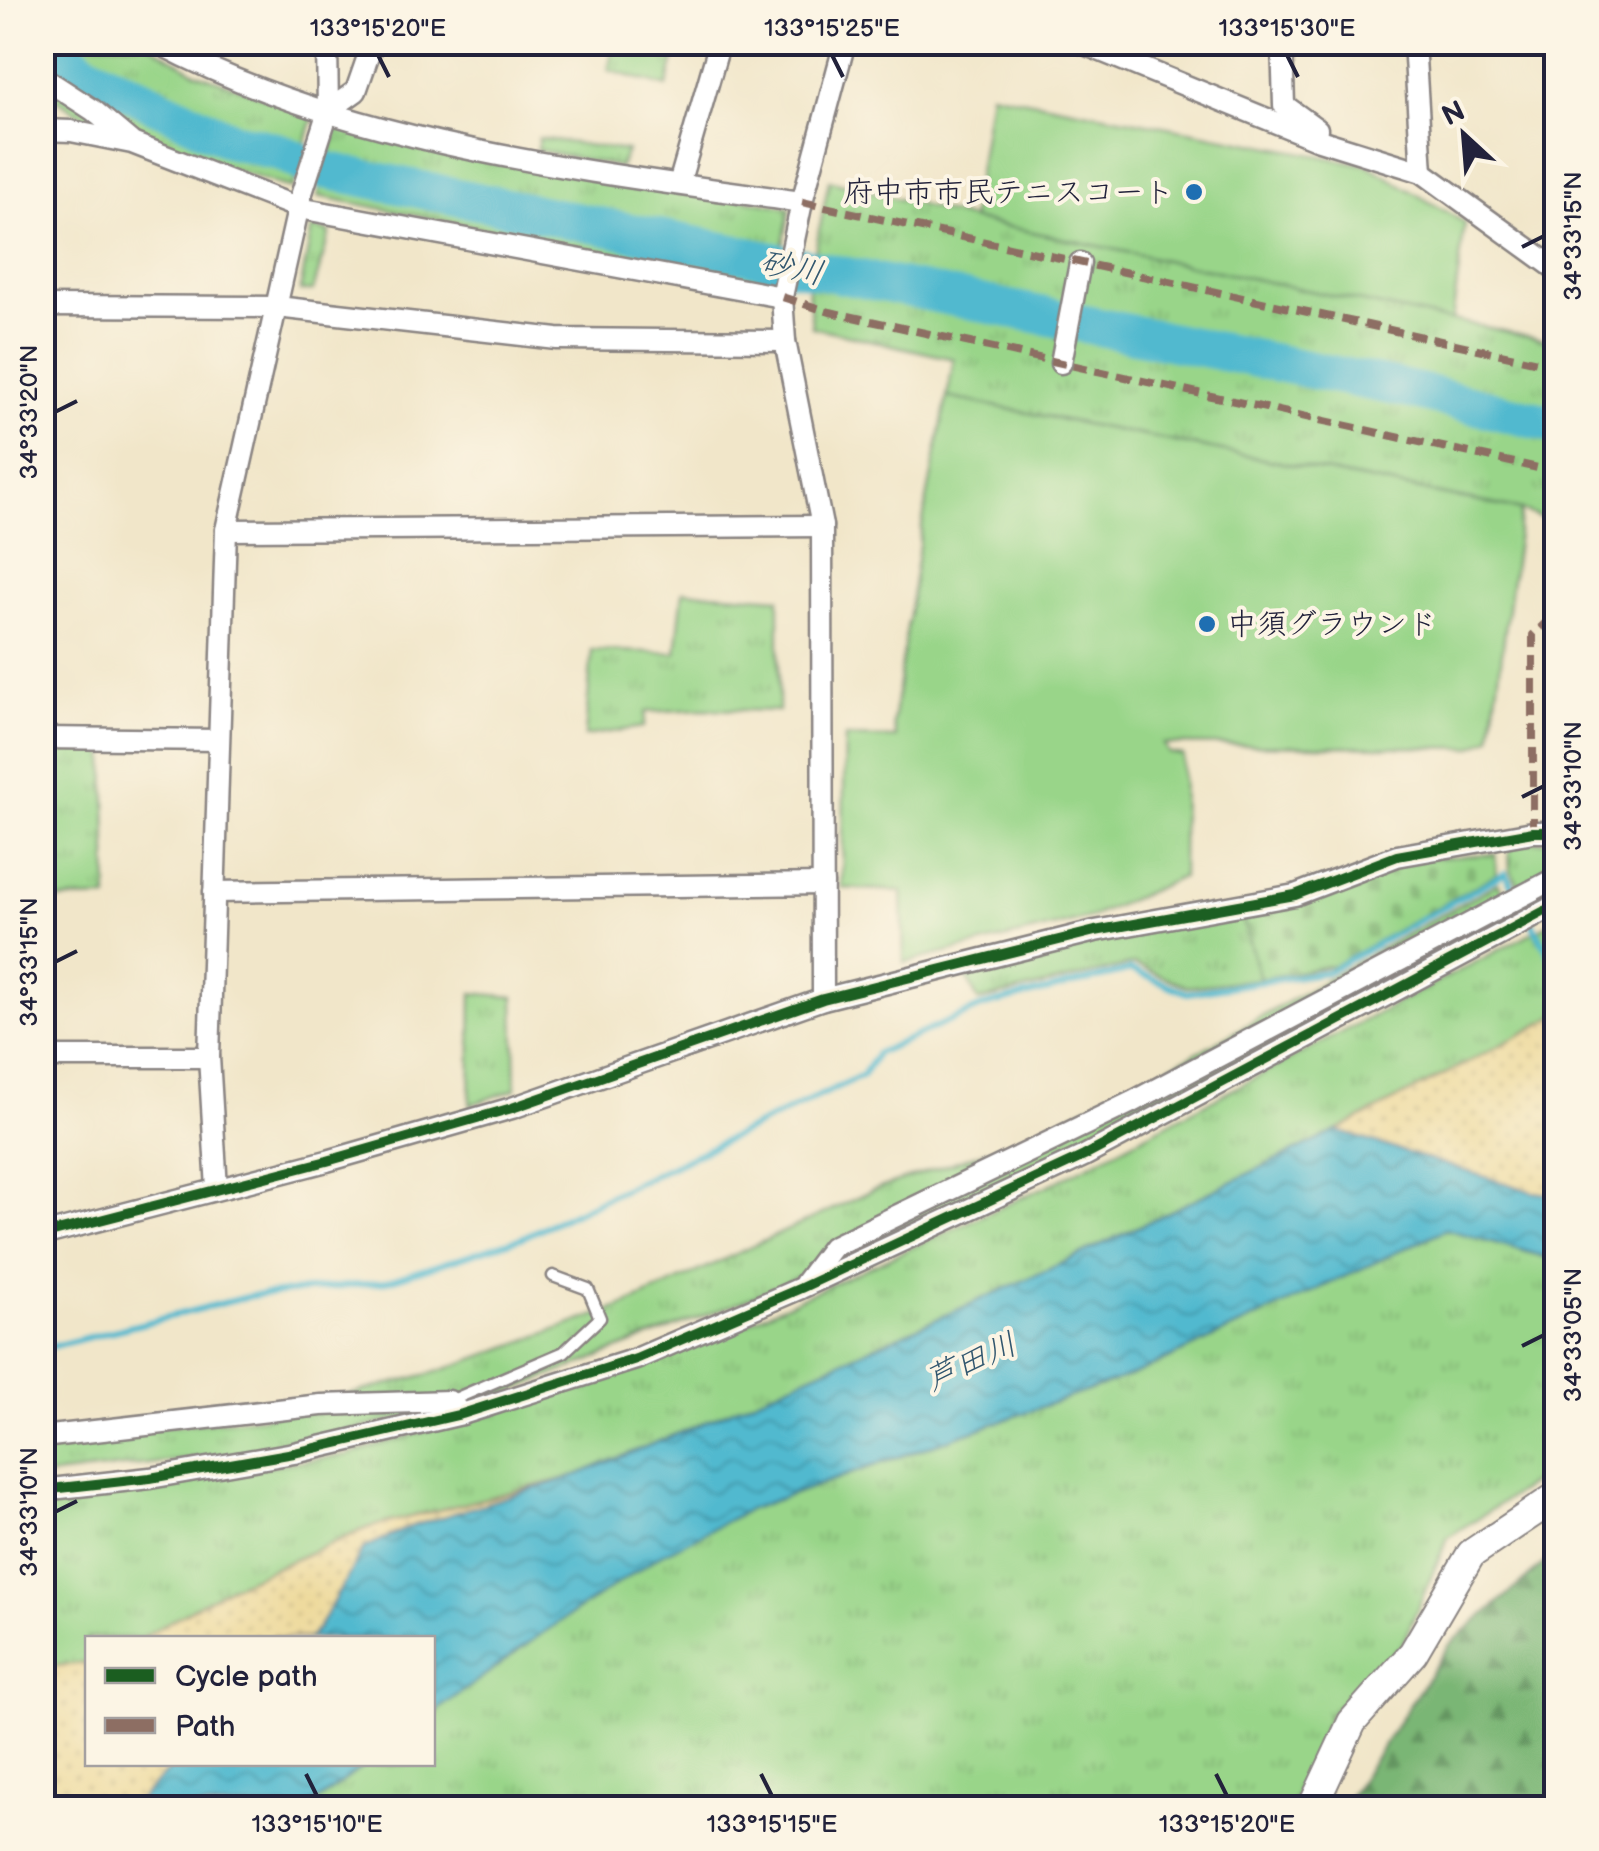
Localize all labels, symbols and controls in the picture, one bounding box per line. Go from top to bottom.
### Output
text: 133°15'20"E [310,13,446,44]
text: 133°15'25"E [764,13,900,44]
text: 133°15'30"E [1219,13,1355,44]
north arrow [1414,85,1514,185]
text: N [1437,94,1470,133]
text: 34°33'15"N [1558,171,1589,301]
place label: 府中市市民テニスコート [843,175,1174,211]
marker: 府中市市民テニスコート [1183,181,1205,203]
water label: 砂川 [756,243,827,294]
text: 34°33'20"N [14,344,45,480]
place label: 中須グラウンド [1227,607,1437,643]
marker: 中須グラウンド [1196,613,1218,635]
text: 34°33'10"N [1558,721,1589,851]
text: 34°33'15"N [14,897,45,1027]
text: 34°33'05"N [1558,1268,1589,1402]
water label: 芦田川 [920,1325,1023,1400]
text: 34°33'10"N [14,1447,45,1577]
legend [85,1636,435,1766]
text: Cycle path [175,1659,318,1695]
text: Path [175,1709,235,1745]
text: 133°15'10"E [251,1809,383,1840]
text: 133°15'15"E [707,1809,837,1840]
text: 133°15'20"E [1159,1809,1295,1840]

